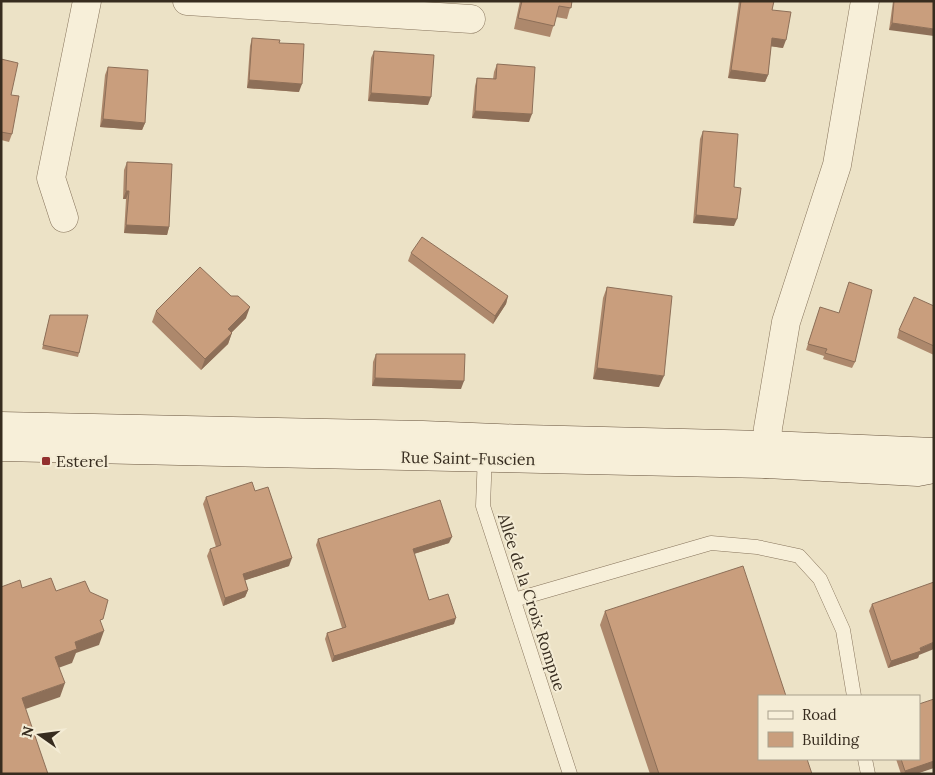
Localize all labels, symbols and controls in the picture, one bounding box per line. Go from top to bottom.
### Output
street label: Rue Saint-Fuscien [401,447,536,469]
place label: Esterel [56,451,108,471]
marker: Esterel [40,455,52,467]
street label: Allée de la Croix Rompue [494,510,570,694]
legend [758,695,920,760]
text: Road [802,705,837,724]
north arrow [15,710,65,760]
text: N [17,724,37,739]
text: Building [802,730,860,749]

